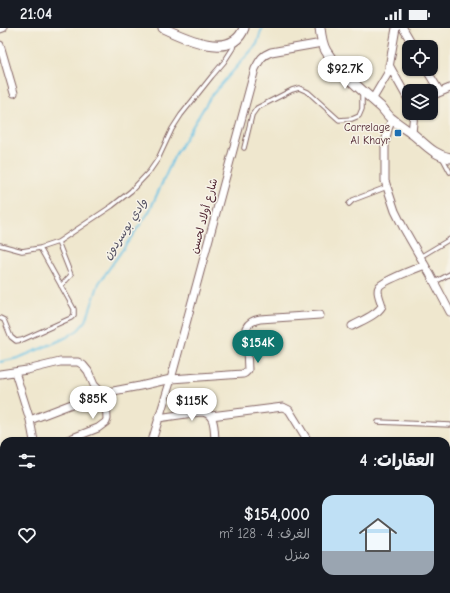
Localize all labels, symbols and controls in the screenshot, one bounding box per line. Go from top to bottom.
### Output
text: 21:04 [20,5,52,23]
map controls [402,40,438,120]
button: locate [402,40,438,76]
pin: $92.7K [312,56,378,90]
text: $92.7K [327,61,363,76]
button: layers [402,84,438,120]
place label: Carrelage Al Khayr [344,121,391,147]
marker: Carrelage Al Khayr [393,128,403,138]
street label: شارع أولاد لحسن [188,177,222,256]
water label: وادي بوسردون [100,196,152,263]
pin: $154K [230,330,286,364]
text: $154K [241,335,275,350]
pin: $85K [69,386,117,420]
pin: $115K [164,388,220,422]
text: $85K [79,391,107,406]
text: $115K [176,393,208,408]
icon: filters [16,450,38,472]
text: العقارات: 4 [359,451,434,470]
text: $154,000 [244,505,310,524]
icon: home [354,511,402,559]
icon: heart [16,524,38,546]
text: الغرف: 4 · 128 m² [219,526,310,541]
text: منزل [284,547,310,562]

